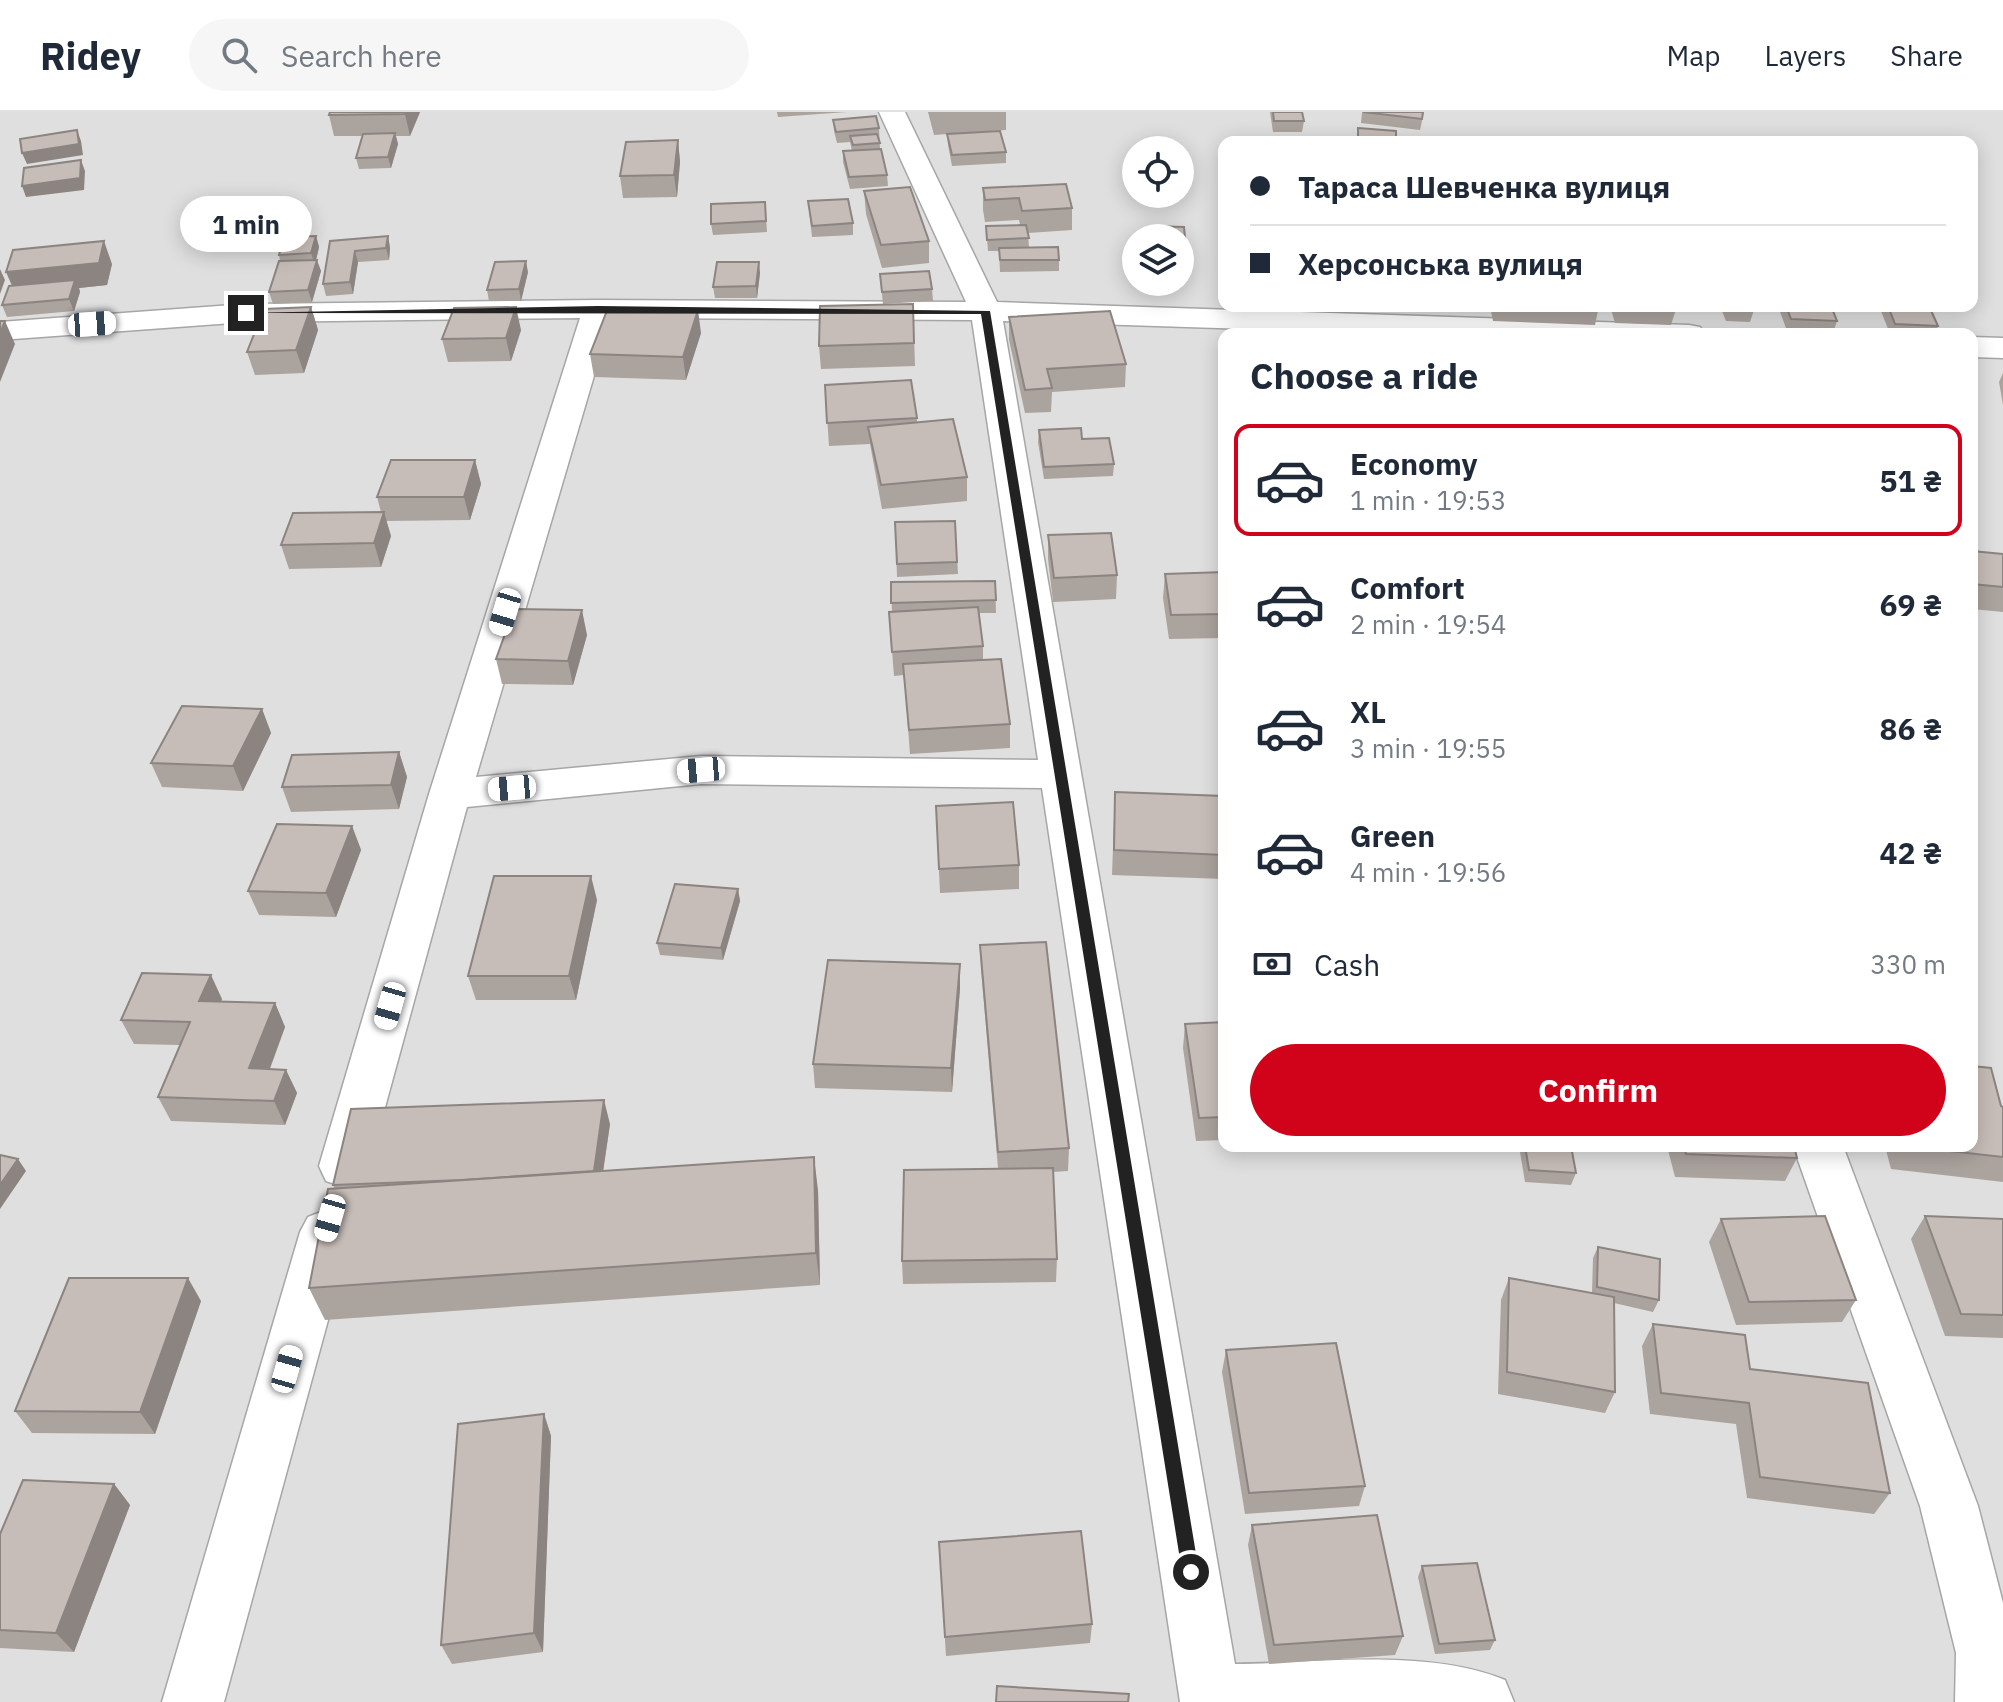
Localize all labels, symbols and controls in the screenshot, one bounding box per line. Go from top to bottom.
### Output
search box [189,19,749,91]
text: Ridey [40,31,141,80]
icon: search [217,33,261,77]
text: Search here [281,36,442,75]
text: Map [1666,37,1720,74]
text: Layers [1764,37,1846,74]
text: Share [1890,37,1963,74]
map controls [1122,136,1194,296]
button: locate [1122,136,1194,208]
text: Тараса Шевченка вулиця [1298,167,1670,206]
callout: 1 min [180,197,312,253]
text: 1 min [212,207,280,241]
button: layers [1122,224,1194,296]
text: Херсонська вулиця [1298,244,1583,283]
route end [228,295,264,331]
car [67,310,117,338]
text: Choose a ride [1250,352,1478,399]
icon: car [1254,444,1326,516]
text: Economy [1350,444,1478,483]
text: 51 ₴ [1880,461,1942,500]
text: 1 min · 19:53 [1350,483,1506,517]
icon: car [1254,568,1326,640]
text: Comfort [1350,568,1465,607]
text: 69 ₴ [1880,585,1942,624]
car [487,586,523,638]
text: 2 min · 19:54 [1350,607,1506,641]
icon: car [1254,692,1326,764]
text: XL [1350,692,1386,731]
text: 86 ₴ [1880,709,1942,748]
text: 3 min · 19:55 [1350,731,1506,765]
car [676,756,726,784]
car [487,774,537,802]
icon: car [1254,816,1326,888]
text: Green [1350,816,1435,855]
text: 42 ₴ [1880,833,1942,872]
text: 4 min · 19:56 [1350,855,1506,889]
icon: cash [1250,942,1294,986]
text: Cash [1314,945,1380,984]
text: 330 m [1870,947,1946,981]
car [372,980,408,1032]
button: Confirm [1250,1044,1946,1136]
car [312,1192,348,1244]
car [269,1343,305,1395]
route start [1173,1554,1209,1590]

